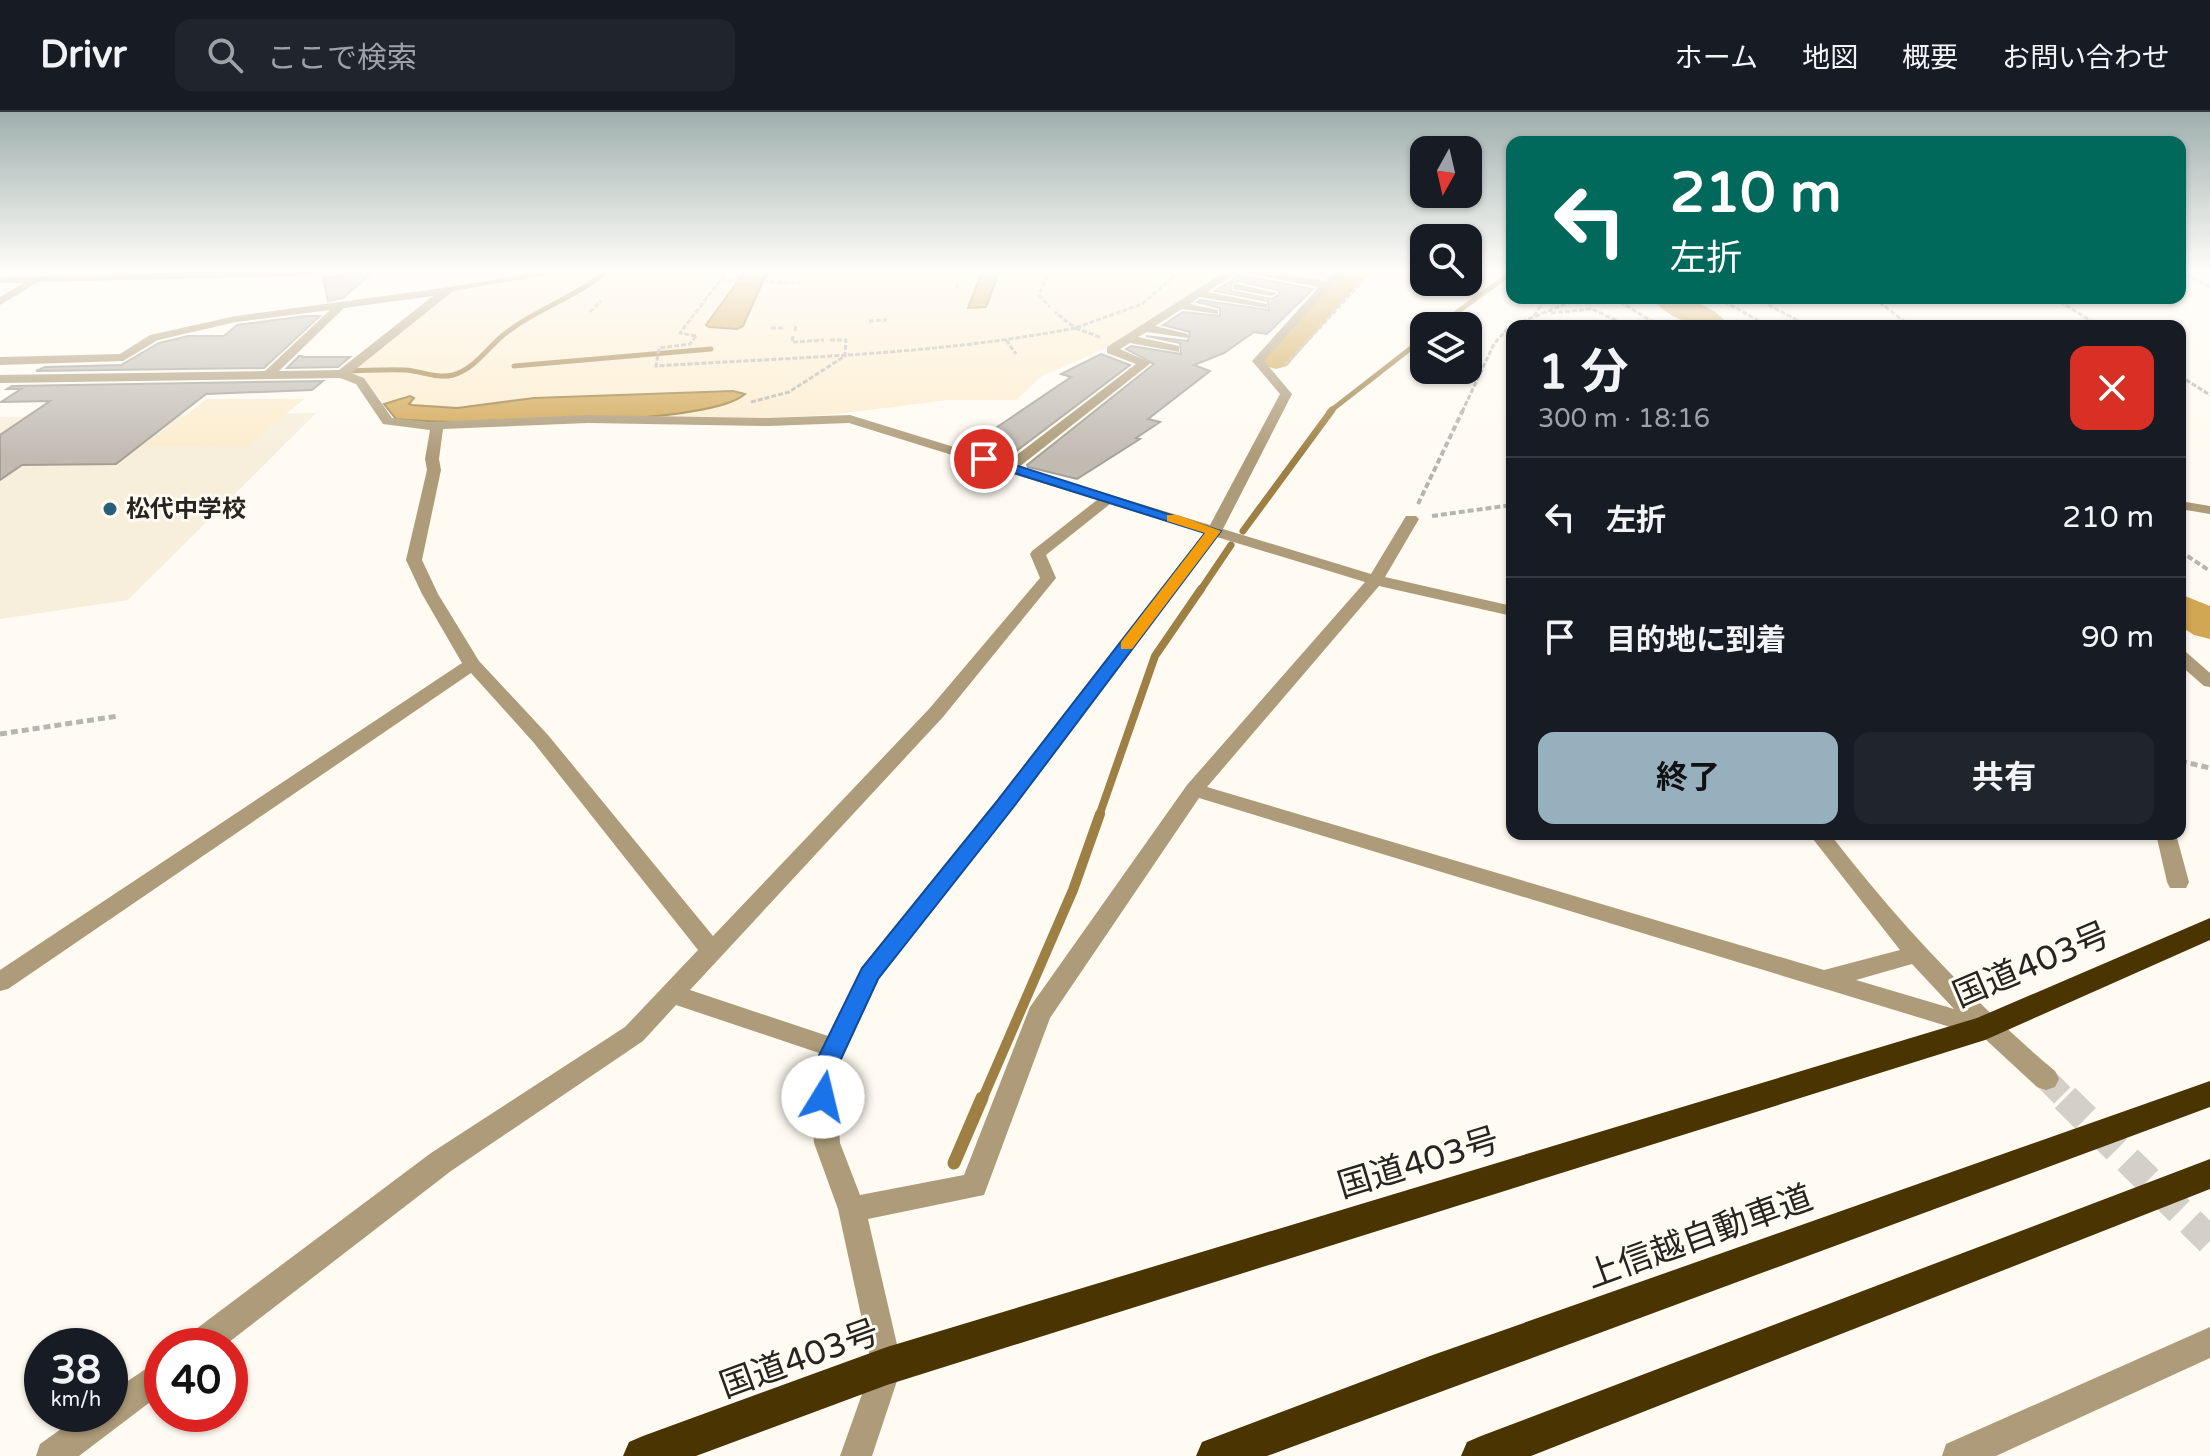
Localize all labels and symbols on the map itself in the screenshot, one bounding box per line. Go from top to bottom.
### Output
north arrow [1410,136,1482,208]
pin [950,425,1018,493]
place label: 松代中学校 [126,495,246,524]
marker: 松代中学校 [101,500,119,518]
street label: 国道403号 [1947,914,2116,1017]
position arrow [781,1055,865,1139]
street label: 国道403号 [1333,1120,1504,1207]
street label: 上信越自動車道 [1581,1177,1818,1297]
street label: 国道403号 [714,1312,885,1407]
speed limit sign: 40 [144,1328,248,1432]

